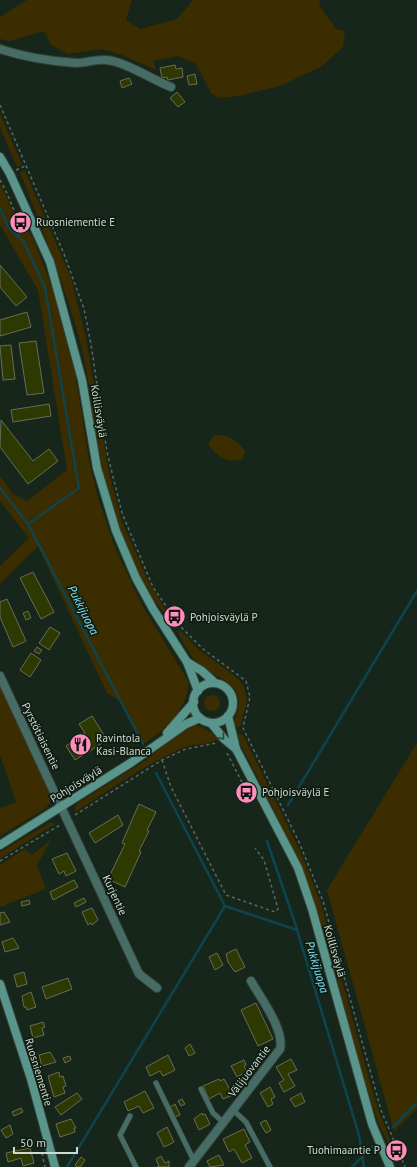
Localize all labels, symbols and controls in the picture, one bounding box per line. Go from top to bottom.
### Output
bus stop icon: Ruosniementie E [7,209,33,235]
place label: Ruosniementie E [36,215,115,229]
street label: Koillisväylä [88,383,110,439]
water label: Pukkijuopa [65,583,102,637]
bus stop icon: Pohjoisväylä P [161,604,187,630]
place label: Pohjoisväylä P [190,610,258,624]
street label: Pyrstötiaisentie [19,700,63,772]
restaurant icon: Ravintola Kasi-Blanca [67,731,93,757]
place label: Ravintola Kasi-Blanca [96,731,151,758]
one-way arrow [218,732,225,740]
street label: Pohjoisväylä [47,763,105,805]
bus stop icon: Pohjoisväylä E [234,779,260,805]
place label: Pohjoisväylä E [262,785,330,799]
street label: Kurjentie [100,873,131,918]
street label: Koillisväylä [321,923,349,979]
water label: Pukkijuopa [302,939,333,995]
street label: Ruosniementie [22,1036,56,1108]
street label: Välijuovantie [224,1042,273,1100]
scale bar [14,1129,77,1155]
text: 50 m [20,1135,46,1150]
bus stop icon: Tuohimaantie P [383,1137,409,1163]
place label: Tuohimaantie P [307,1143,380,1157]

